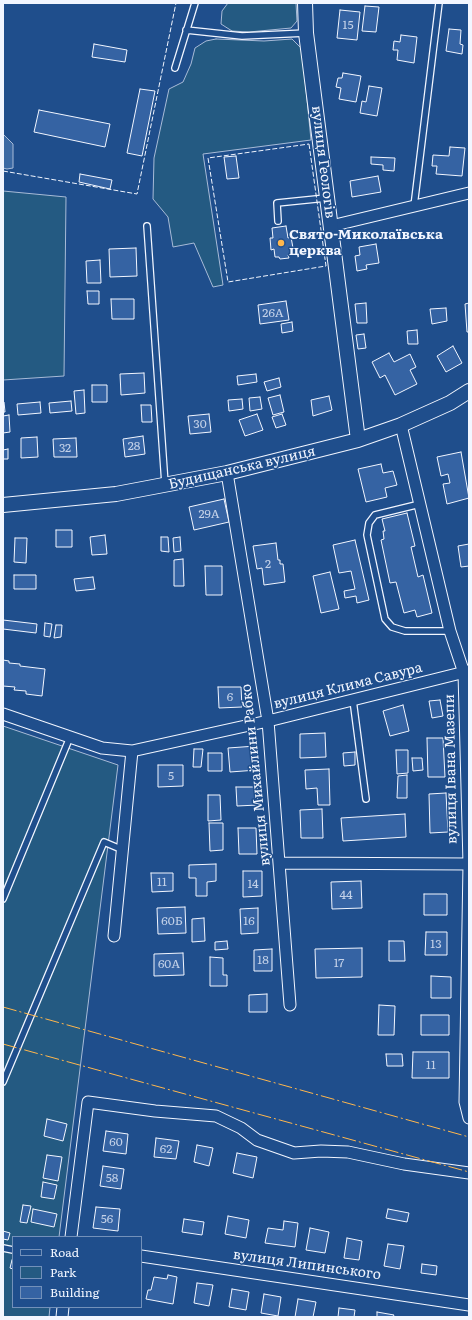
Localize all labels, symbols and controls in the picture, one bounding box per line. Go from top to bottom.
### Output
house number: 15 [343,18,353,32]
street label: вулиця Геологів [308,105,338,219]
place label: Свято-Миколаївська церква [289,227,443,260]
marker: Свято-Миколаївська церква [276,238,286,248]
house number: 26А [262,306,284,320]
house number: 30 [193,417,207,431]
house number: 28 [128,439,140,453]
house number: 32 [59,441,71,455]
street label: Будищанська вулиця [167,443,317,493]
house number: 29А [198,507,220,521]
house number: 2 [265,557,271,571]
street label: вулиця Клима Савура [272,659,424,713]
street label: вулиця Михайлини Рабко [238,683,274,867]
house number: 6 [227,690,233,704]
street label: вулиця Івана Мазепи [441,694,461,844]
house number: 5 [168,769,174,783]
house number: 11 [157,875,167,889]
house number: 14 [247,877,259,891]
house number: 44 [339,888,353,902]
house number: 60Б [161,914,183,928]
house number: 16 [243,914,255,928]
house number: 13 [430,937,442,951]
house number: 18 [257,953,269,967]
house number: 17 [334,956,344,970]
house number: 60А [158,957,180,971]
house number: 11 [426,1058,436,1072]
house number: 60 [109,1135,123,1149]
house number: 62 [160,1142,172,1156]
house number: 58 [106,1171,118,1185]
house number: 56 [101,1212,113,1226]
legend [12,1236,142,1308]
text: Road [50,1243,79,1261]
street label: вулиця Липинського [232,1246,382,1284]
text: Park [50,1263,76,1281]
text: Building [50,1283,99,1301]

